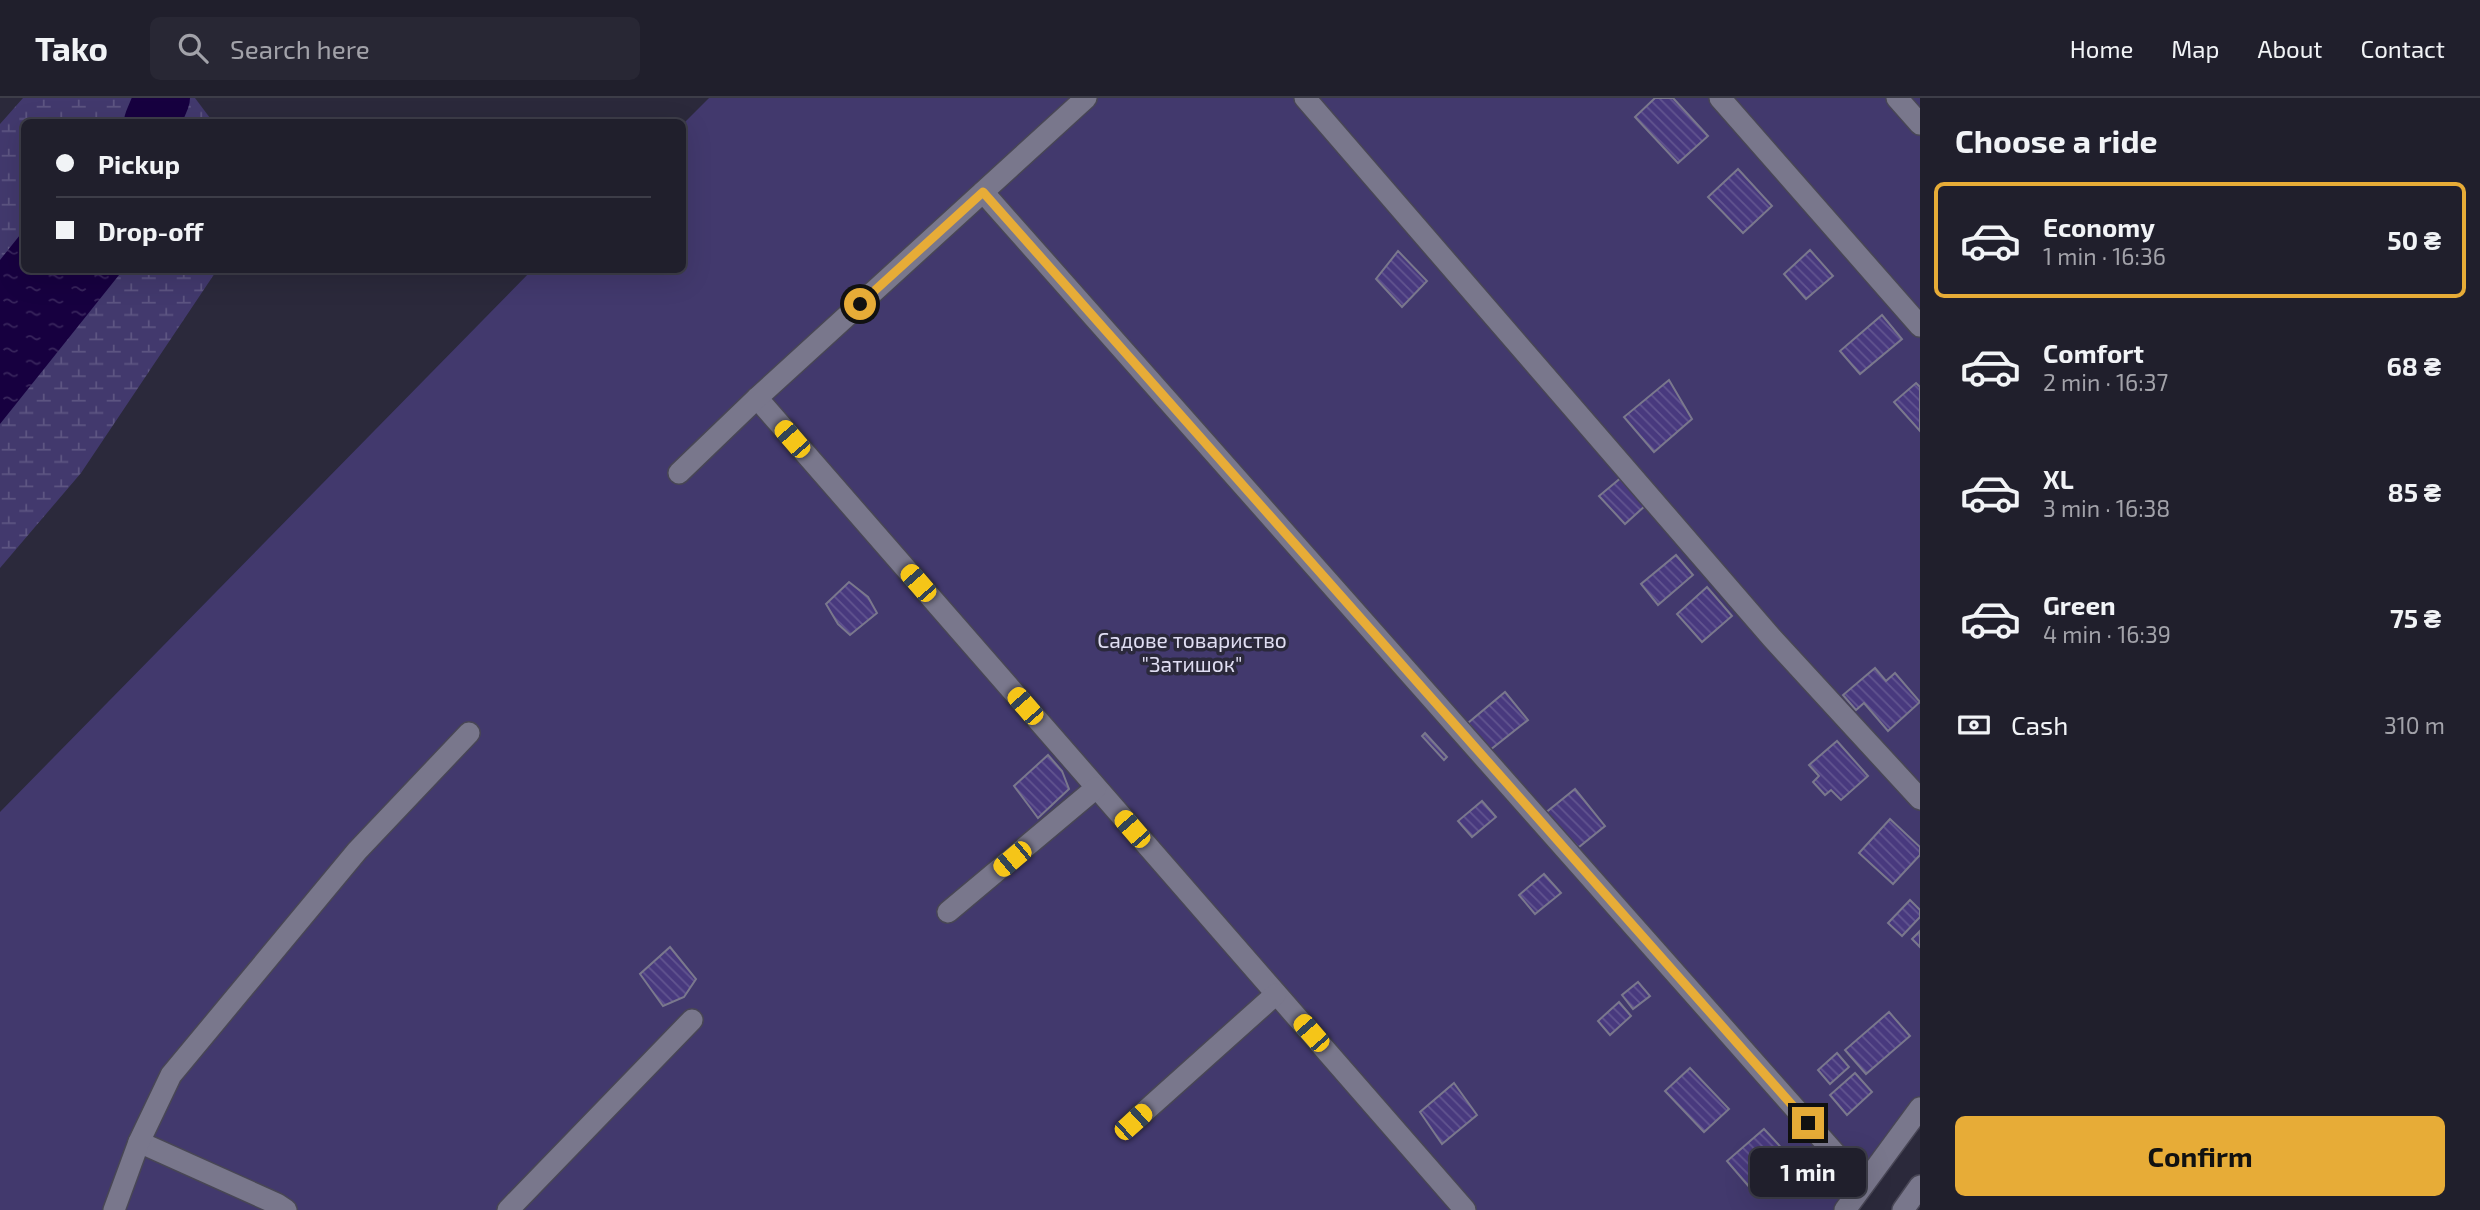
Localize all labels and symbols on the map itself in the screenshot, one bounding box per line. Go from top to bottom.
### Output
route start [844,288,876,320]
car [771,416,814,462]
car [897,560,940,606]
park label: Садове товариство "Затишок" [1097,627,1287,676]
car [1004,683,1047,729]
car [1111,806,1154,852]
car [990,837,1035,881]
car [1290,1010,1333,1056]
car [1111,1100,1156,1144]
route end [1792,1107,1824,1139]
callout: 1 min [1750,1148,1866,1196]

